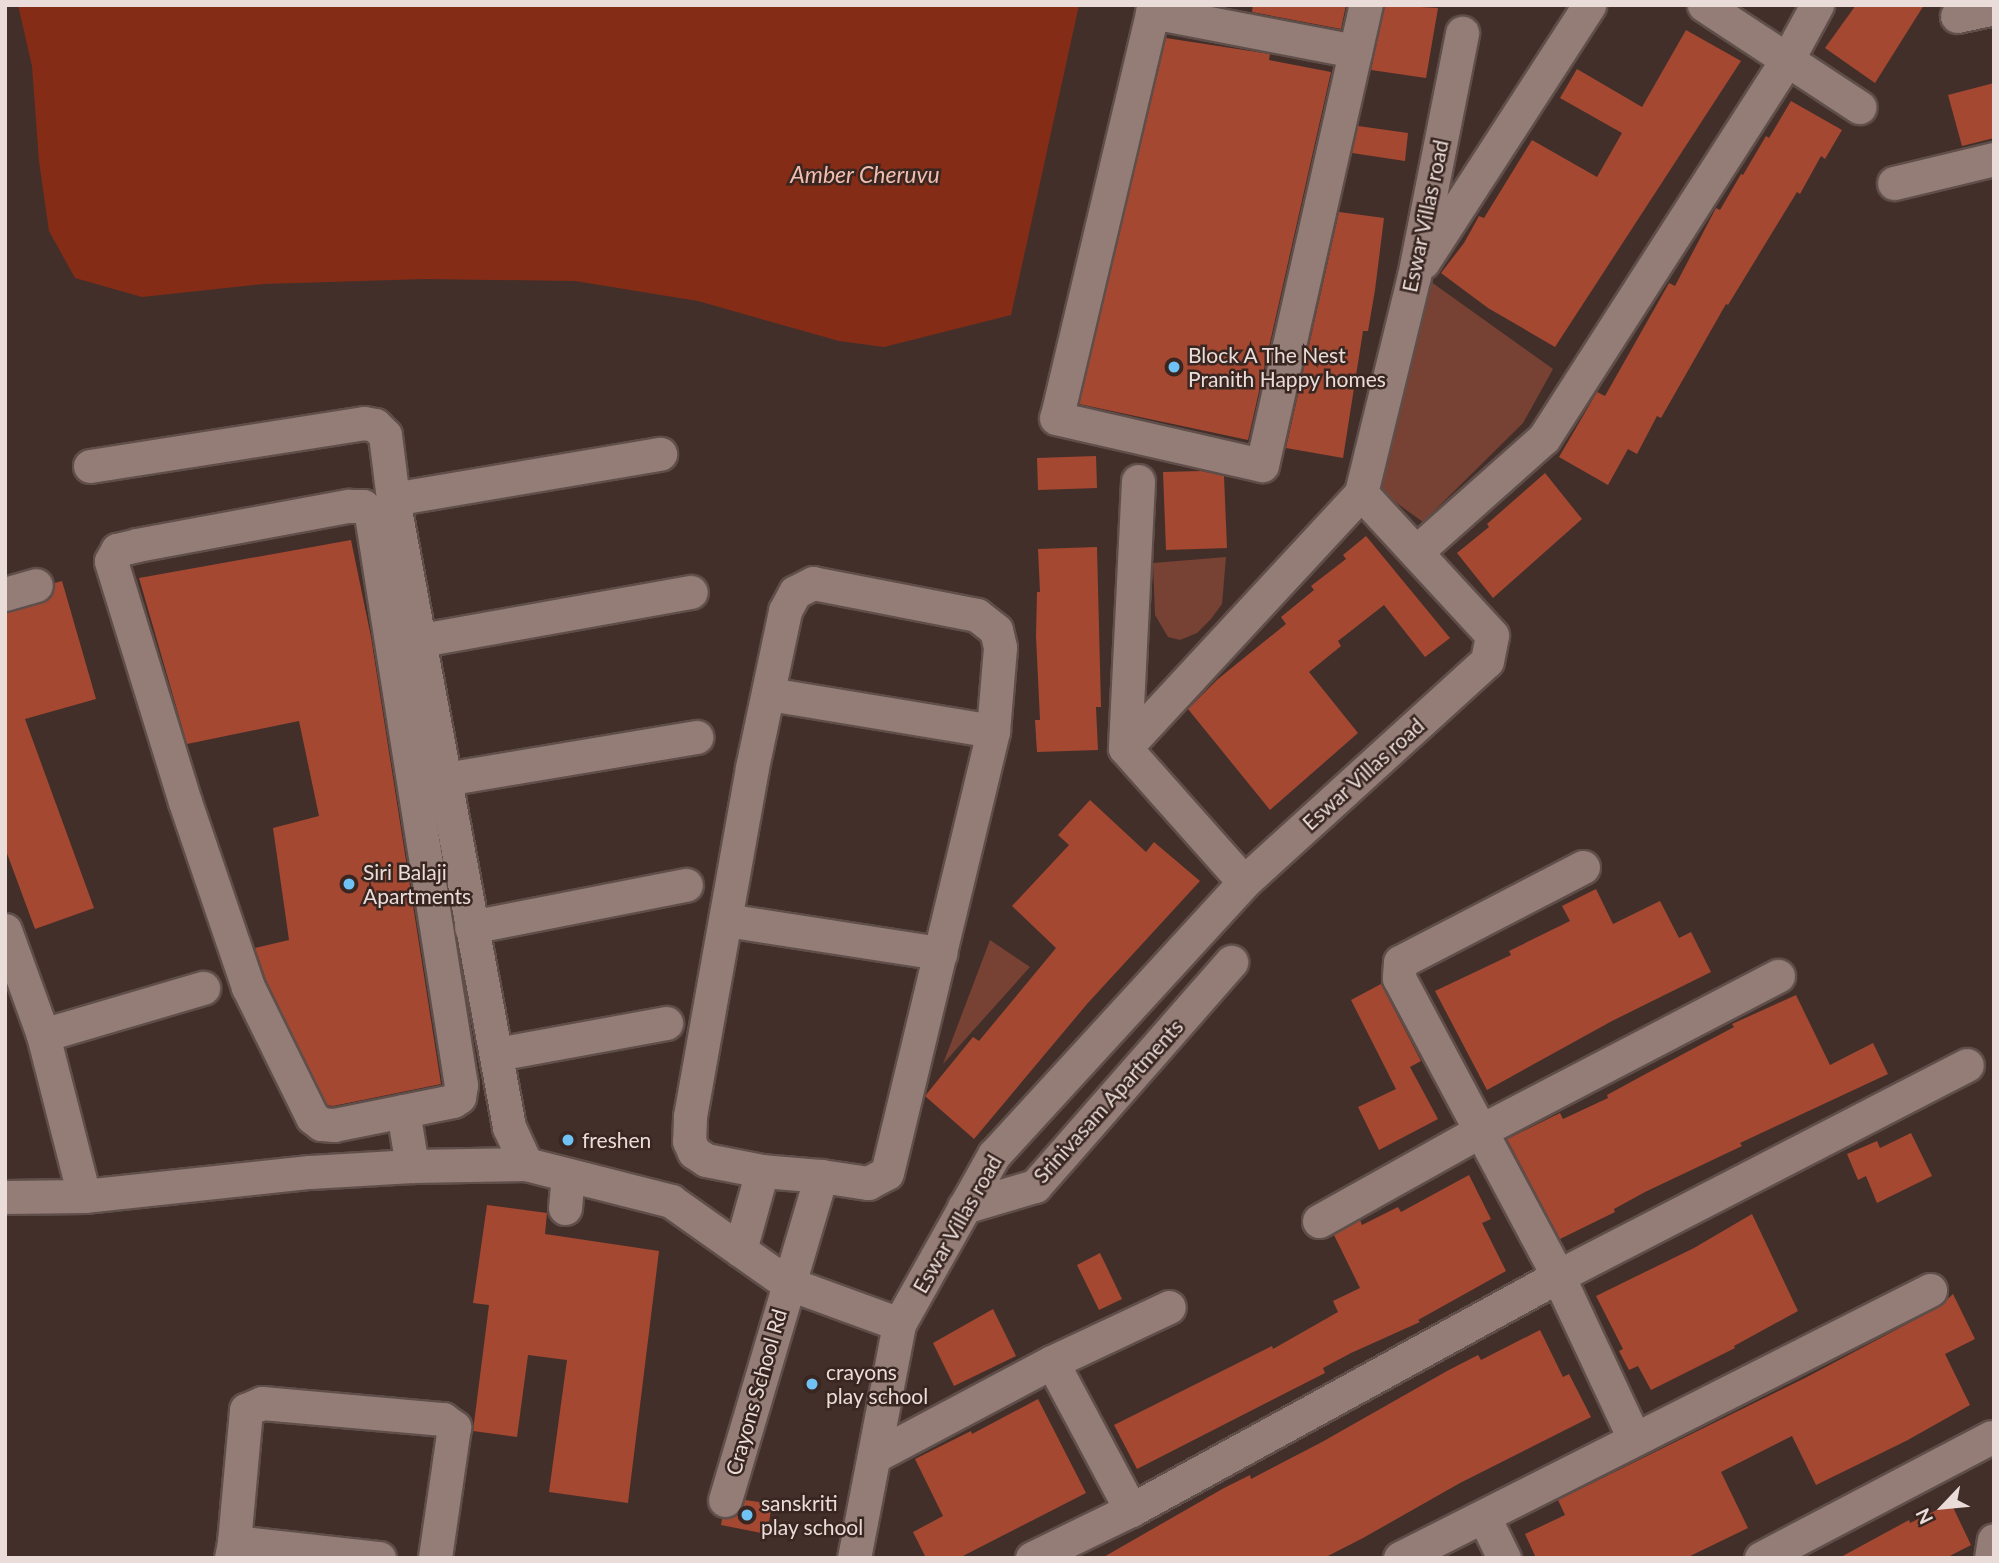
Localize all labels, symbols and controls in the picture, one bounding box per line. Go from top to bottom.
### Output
street label: Eswar Villas road [1396,137,1454,295]
water label: Amber Cheruvu [790,160,940,188]
place label: Block A The Nest Pranith Happy homes [1188,342,1386,392]
marker: Block A The Nest Pranith Happy homes [1166,359,1182,375]
street label: Eswar Villas road [1297,712,1429,836]
place label: Siri Balaji Apartments [363,859,471,909]
marker: Siri Balaji Apartments [341,876,357,892]
street label: Srinivasam Apartments [1028,1014,1188,1188]
place label: freshen [582,1127,651,1153]
marker: freshen [560,1132,576,1148]
street label: Eswar Villas road [907,1150,1007,1298]
street label: Crayons School Rd [720,1306,792,1478]
place label: crayons play school [826,1359,929,1409]
marker: crayons play school [804,1376,820,1392]
north arrow [1908,1472,1978,1542]
place label: sanskriti play school [761,1490,864,1540]
text: N [1910,1505,1937,1528]
marker: sanskriti play school [739,1507,755,1523]

